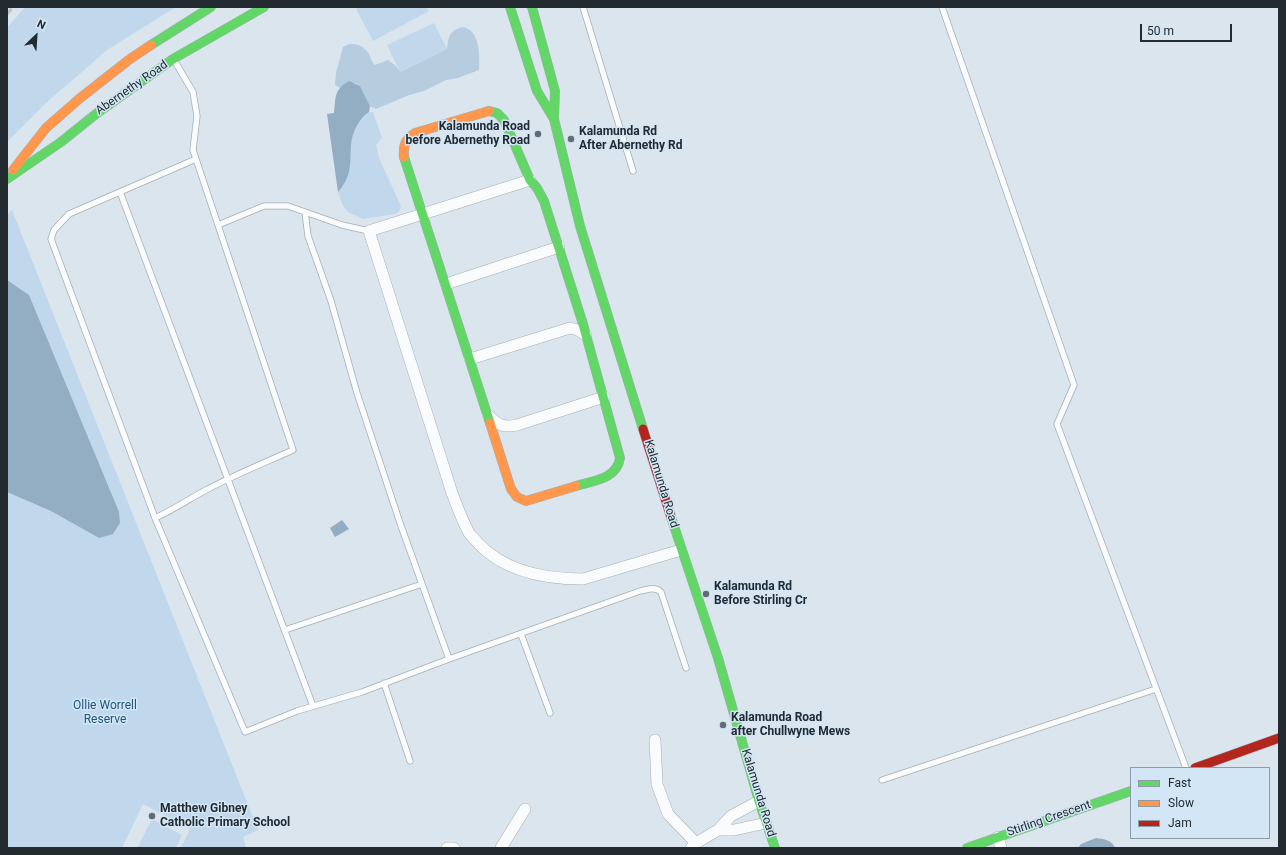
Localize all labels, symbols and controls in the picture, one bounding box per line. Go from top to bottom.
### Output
north arrow [16,16,56,56]
scale bar [1142,16,1234,42]
text: N [35,17,48,32]
text: 50 m [1147,24,1174,38]
street label: Abernethy Road [93,58,171,118]
place label: Kalamunda Road before Abernethy Road [406,120,530,148]
place label: Kalamunda Rd After Abernethy Rd [579,125,682,153]
marker: Kalamunda Road before Abernethy Road [533,129,543,139]
marker: Kalamunda Rd After Abernethy Rd [566,134,576,144]
street label: Kalamunda Road [641,438,681,530]
place label: Kalamunda Rd Before Stirling Cr [714,580,807,608]
marker: Kalamunda Rd Before Stirling Cr [701,589,711,599]
park label: Ollie Worrell Reserve [73,699,137,727]
place label: Kalamunda Road after Chullwyne Mews [731,711,850,739]
marker: Kalamunda Road after Chullwyne Mews [718,720,728,730]
street label: Kalamunda Road [738,747,778,839]
legend [1130,767,1270,839]
text: Fast [1168,776,1191,790]
text: Slow [1168,796,1194,810]
street label: Stirling Crescent [1005,798,1093,840]
place label: Matthew Gibney Catholic Primary School [160,802,290,830]
marker: Matthew Gibney Catholic Primary School [147,811,157,821]
text: Jam [1168,816,1192,830]

